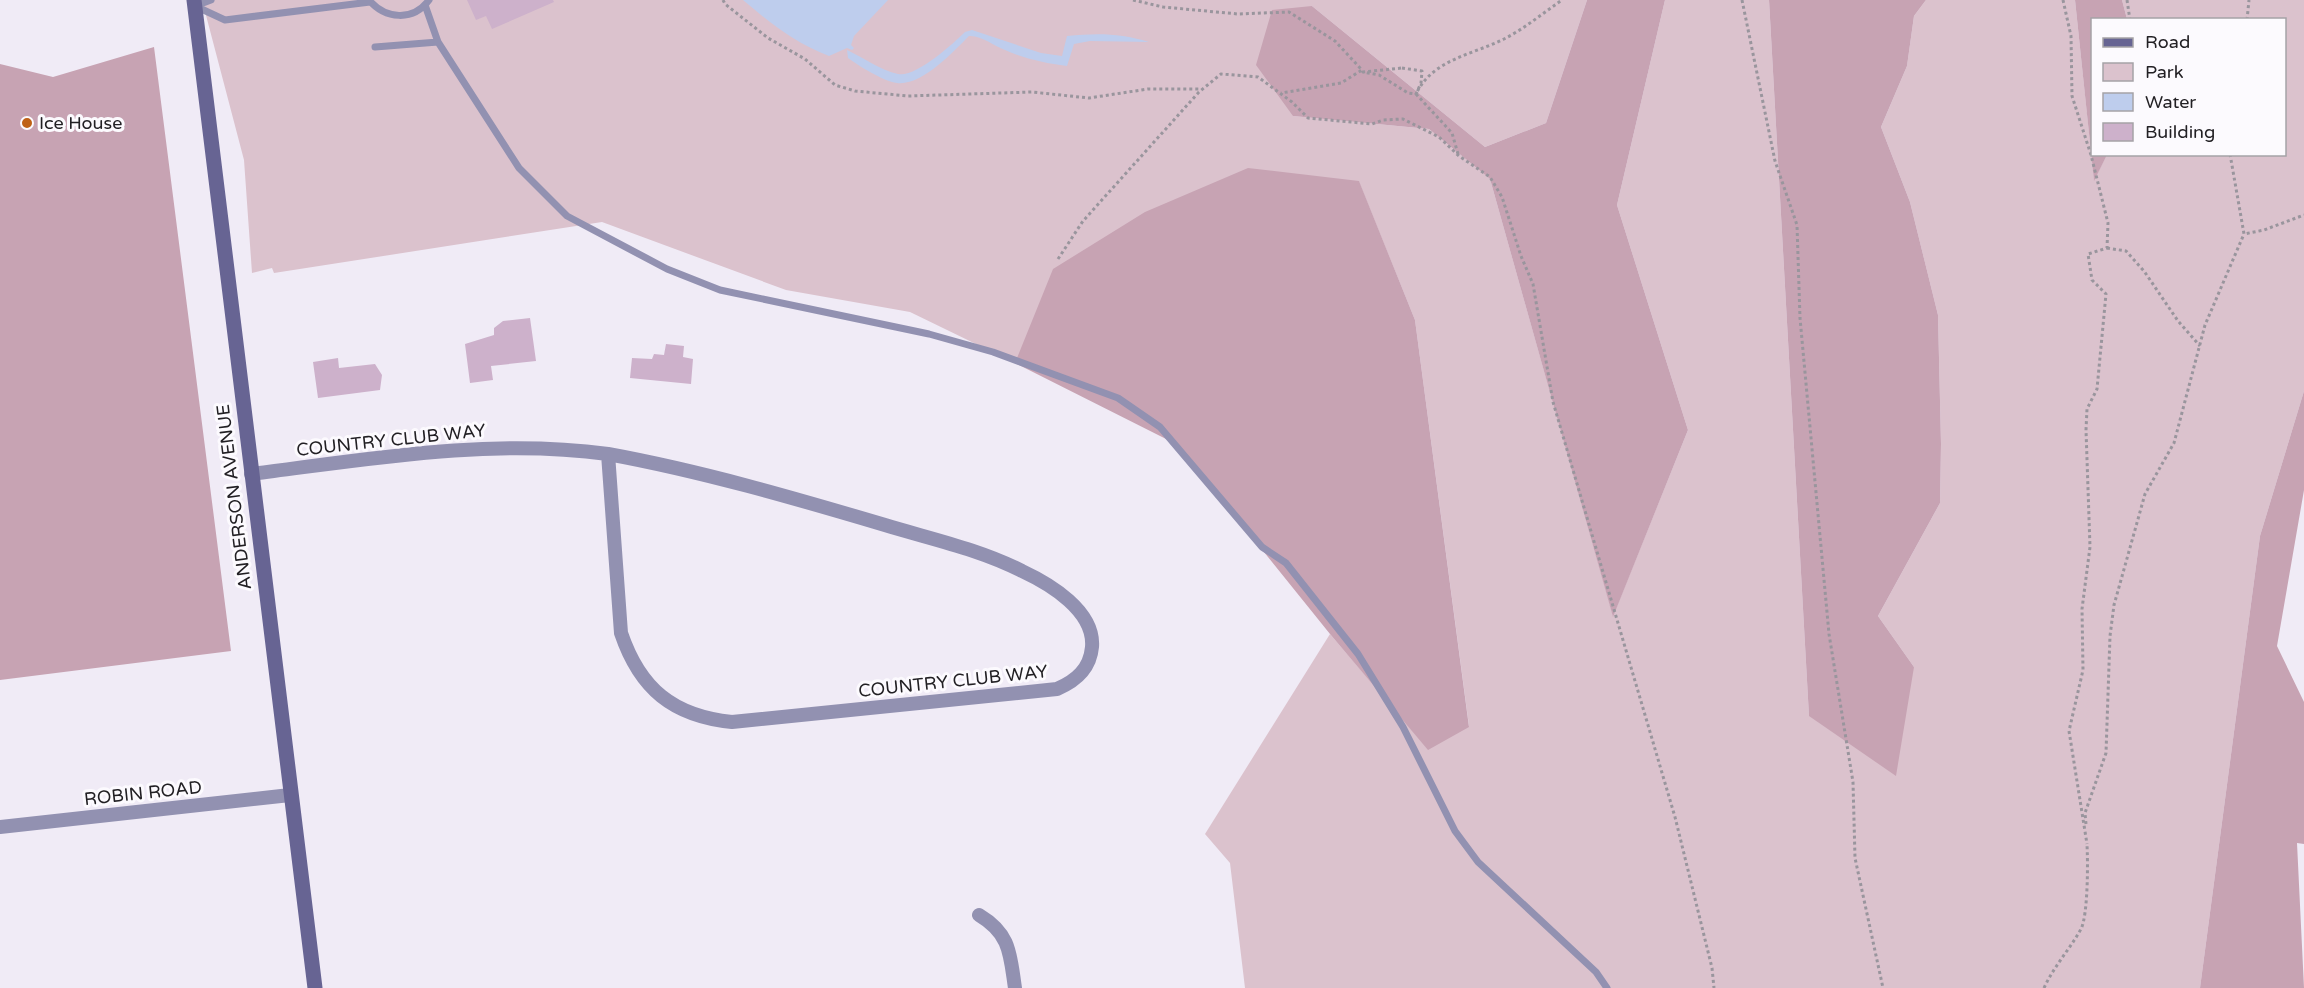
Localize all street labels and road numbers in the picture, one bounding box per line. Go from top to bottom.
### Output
street label: ANDERSON AVENUE [212,403,256,591]
street label: COUNTRY CLUB WAY [295,419,487,461]
street label: COUNTRY CLUB WAY [857,660,1049,702]
street label: ROBIN ROAD [83,776,203,810]

